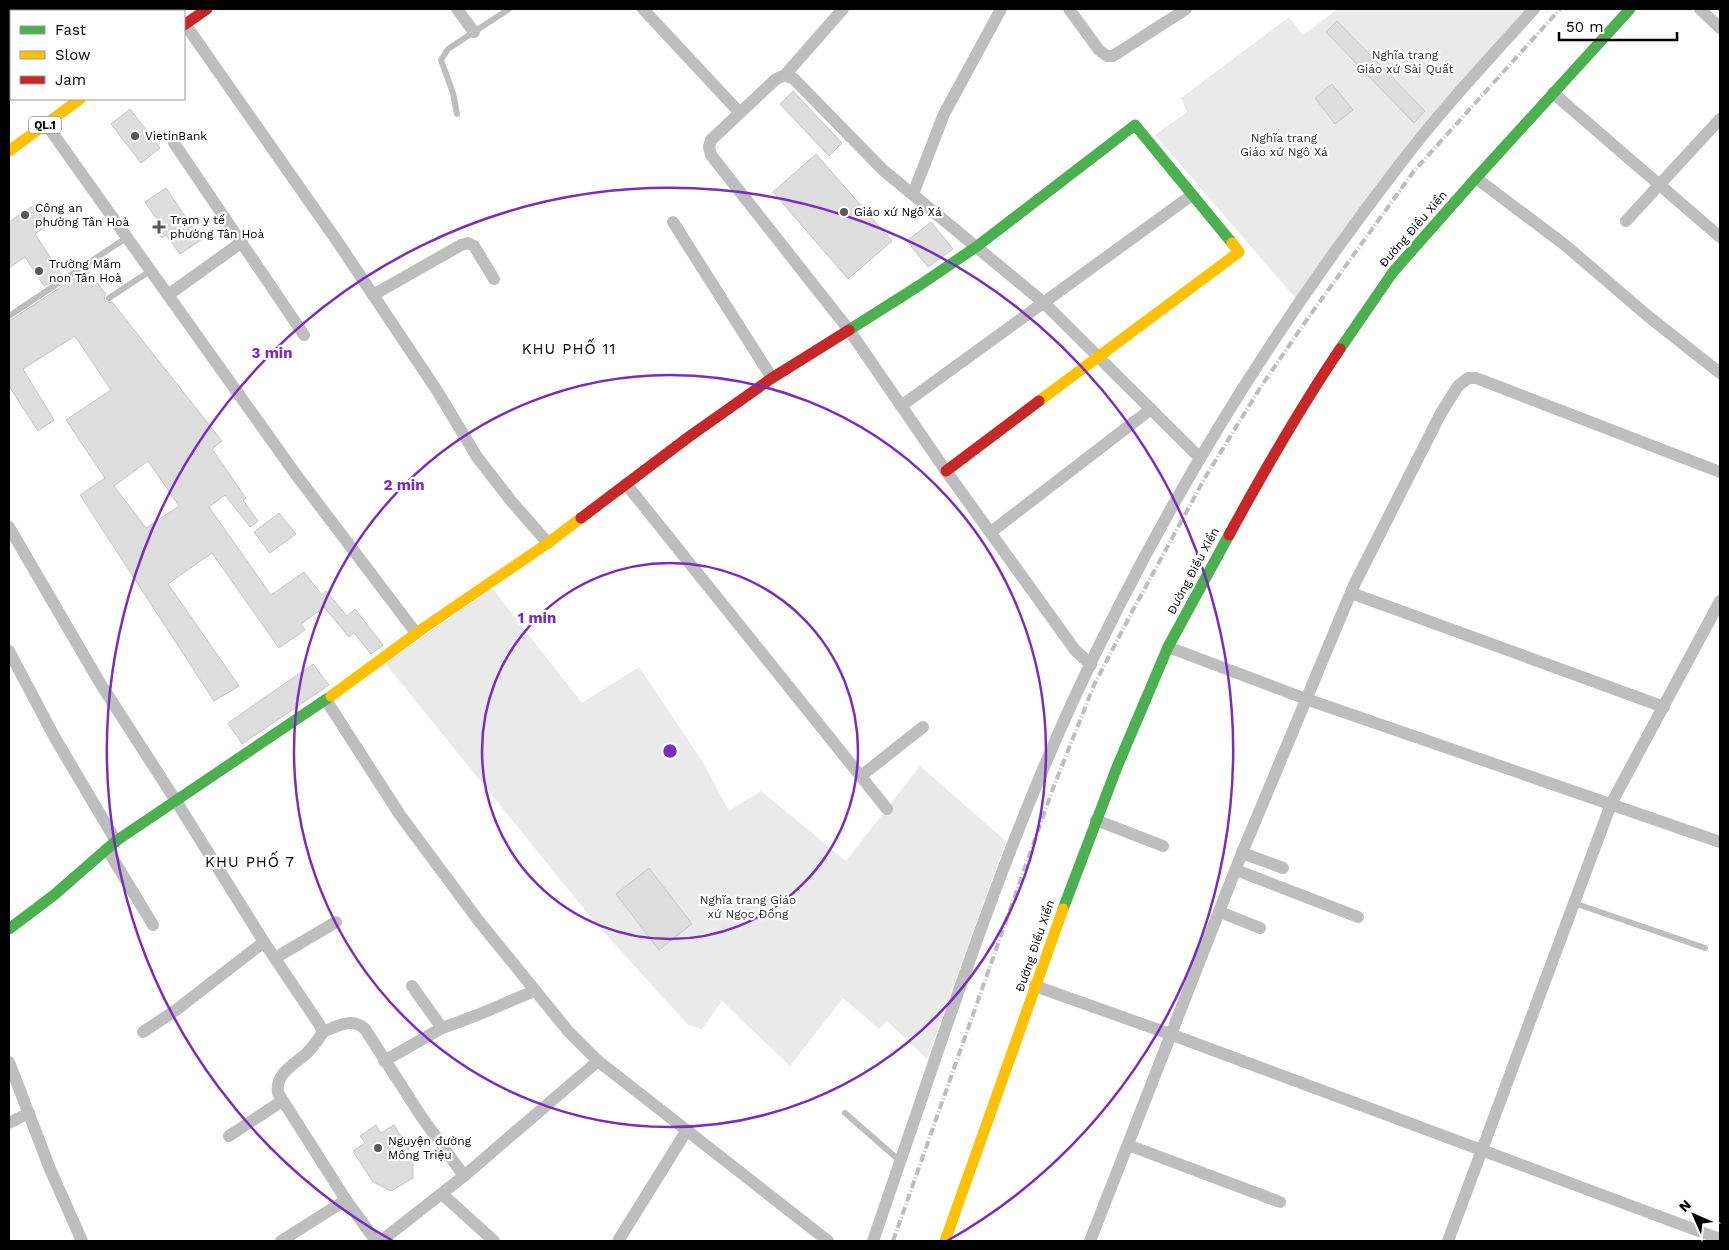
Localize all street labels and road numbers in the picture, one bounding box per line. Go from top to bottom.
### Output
road number: QL.1 [29,116,61,134]
street label: Đường Điều Xiển [1376,188,1450,270]
street label: Đường Điều Xiển [1164,525,1222,617]
street label: Đường Điều Xiển [1013,898,1057,994]

